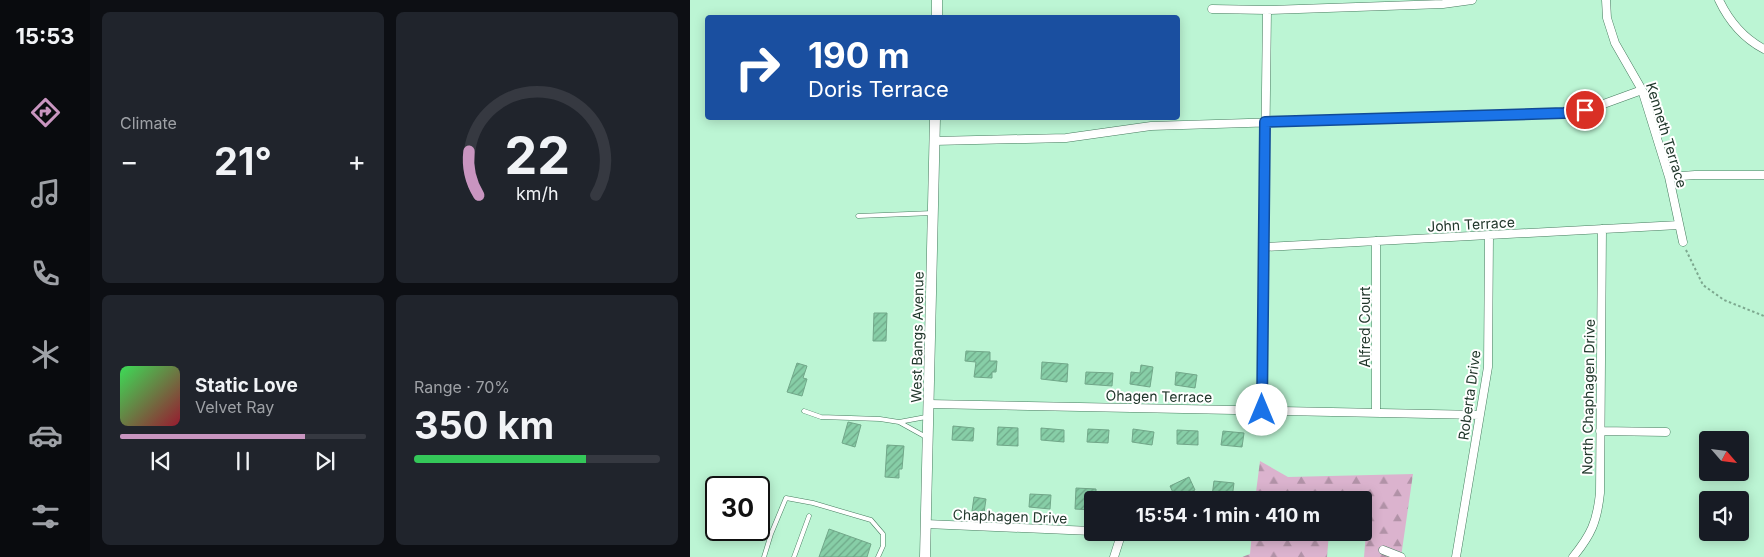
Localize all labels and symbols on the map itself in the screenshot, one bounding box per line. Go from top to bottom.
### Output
street label: Kenneth Terrace [1643,80,1691,190]
pin [1564,89,1606,131]
street label: John Terrace [1427,213,1515,235]
street label: West Bangs Avenue [907,271,927,403]
street label: Alfred Court [1356,286,1373,367]
street label: North Chaphagen Drive [1578,319,1598,475]
street label: Roberta Drive [1454,349,1484,441]
position arrow [1235,383,1287,435]
street label: Ohagen Terrace [1106,387,1212,405]
north arrow [1699,431,1749,481]
speed limit sign: 30 [705,476,770,541]
street label: Chaphagen Drive [952,506,1068,526]

